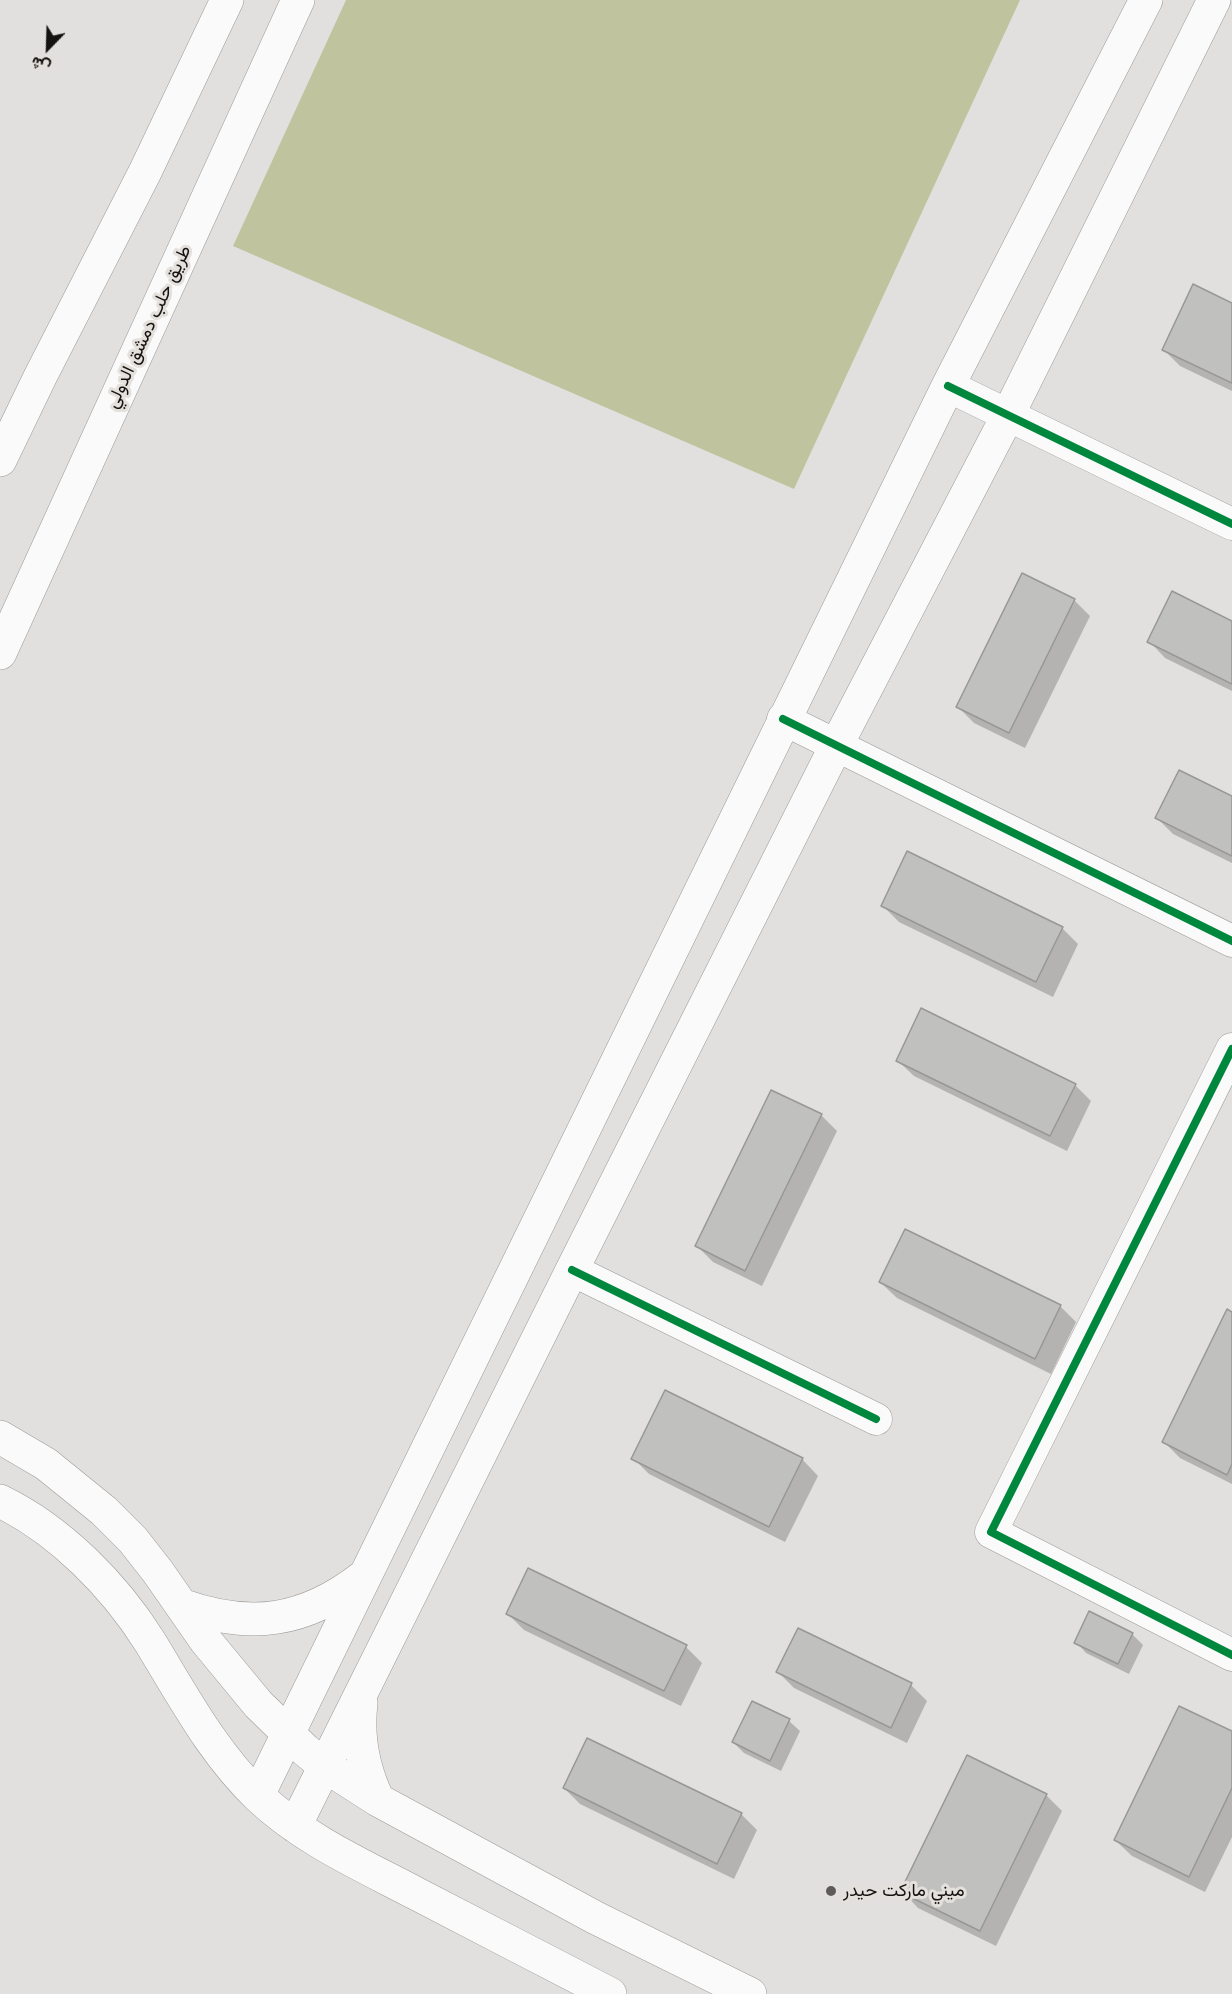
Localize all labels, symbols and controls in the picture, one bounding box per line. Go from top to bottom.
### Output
north arrow [18,18,78,78]
text: ش [29,53,53,77]
street label: طريق حلب دمشق الدولي [102,242,196,412]
place label: ميني ماركت حيدر [843,1880,965,1902]
marker: ميني ماركت حيدر [824,1884,838,1898]

